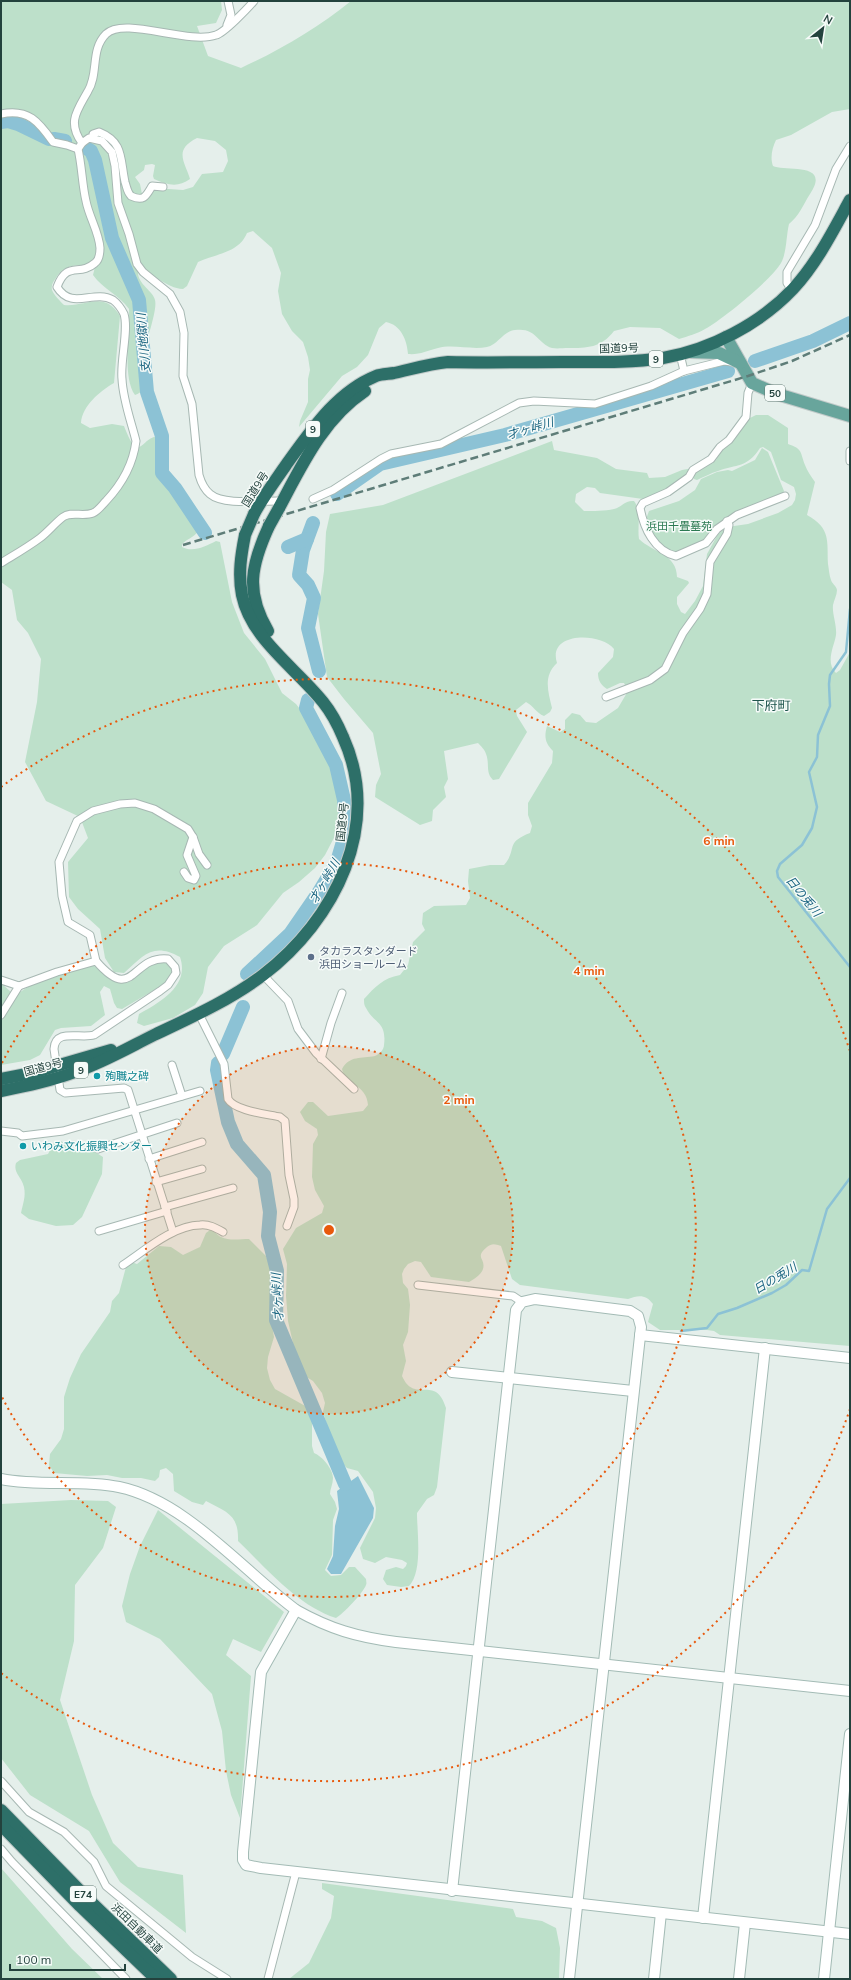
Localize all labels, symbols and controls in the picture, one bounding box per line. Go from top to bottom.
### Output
north arrow [803,8,843,48]
text: N [821,11,835,27]
water label: 支川地獄川 [133,310,153,374]
street label: 国道9号 [599,340,639,356]
road number: 9 [649,351,663,367]
road number: 50 [765,385,785,401]
water label: 才ヶ峠川 [505,414,557,442]
road number: 9 [306,421,320,437]
street label: 国道9号 [239,468,271,510]
park label: 浜田千畳墓苑 [646,519,712,533]
district label: 下府町 [751,697,791,713]
street label: 国道9号 [333,802,351,842]
text: 6 min [703,833,735,848]
water label: 才ヶ峠川 [306,855,343,906]
water label: 日の兎川 [783,873,826,921]
place label: タカラスタンダード 浜田ショールーム [319,944,418,971]
marker: タカラスタンダード 浜田ショールーム [306,952,316,962]
text: 4 min [573,963,605,978]
street label: 国道9号 [22,1055,64,1079]
road number: 9 [74,1062,88,1078]
place label: 殉職之碑 [105,1069,149,1083]
marker: 殉職之碑 [92,1071,102,1081]
text: 2 min [443,1092,475,1107]
place label: いわみ文化振興センター [31,1139,152,1153]
marker: いわみ文化振興センター [18,1141,28,1151]
centre of rings [322,1223,336,1237]
water label: 日の兎川 [751,1258,801,1297]
water label: 才ヶ峠川 [268,1271,286,1321]
road number: E74 [70,1886,96,1902]
street label: 浜田自動車道 [108,1900,166,1956]
scale bar [10,1946,125,1972]
text: 100 m [16,1952,51,1967]

